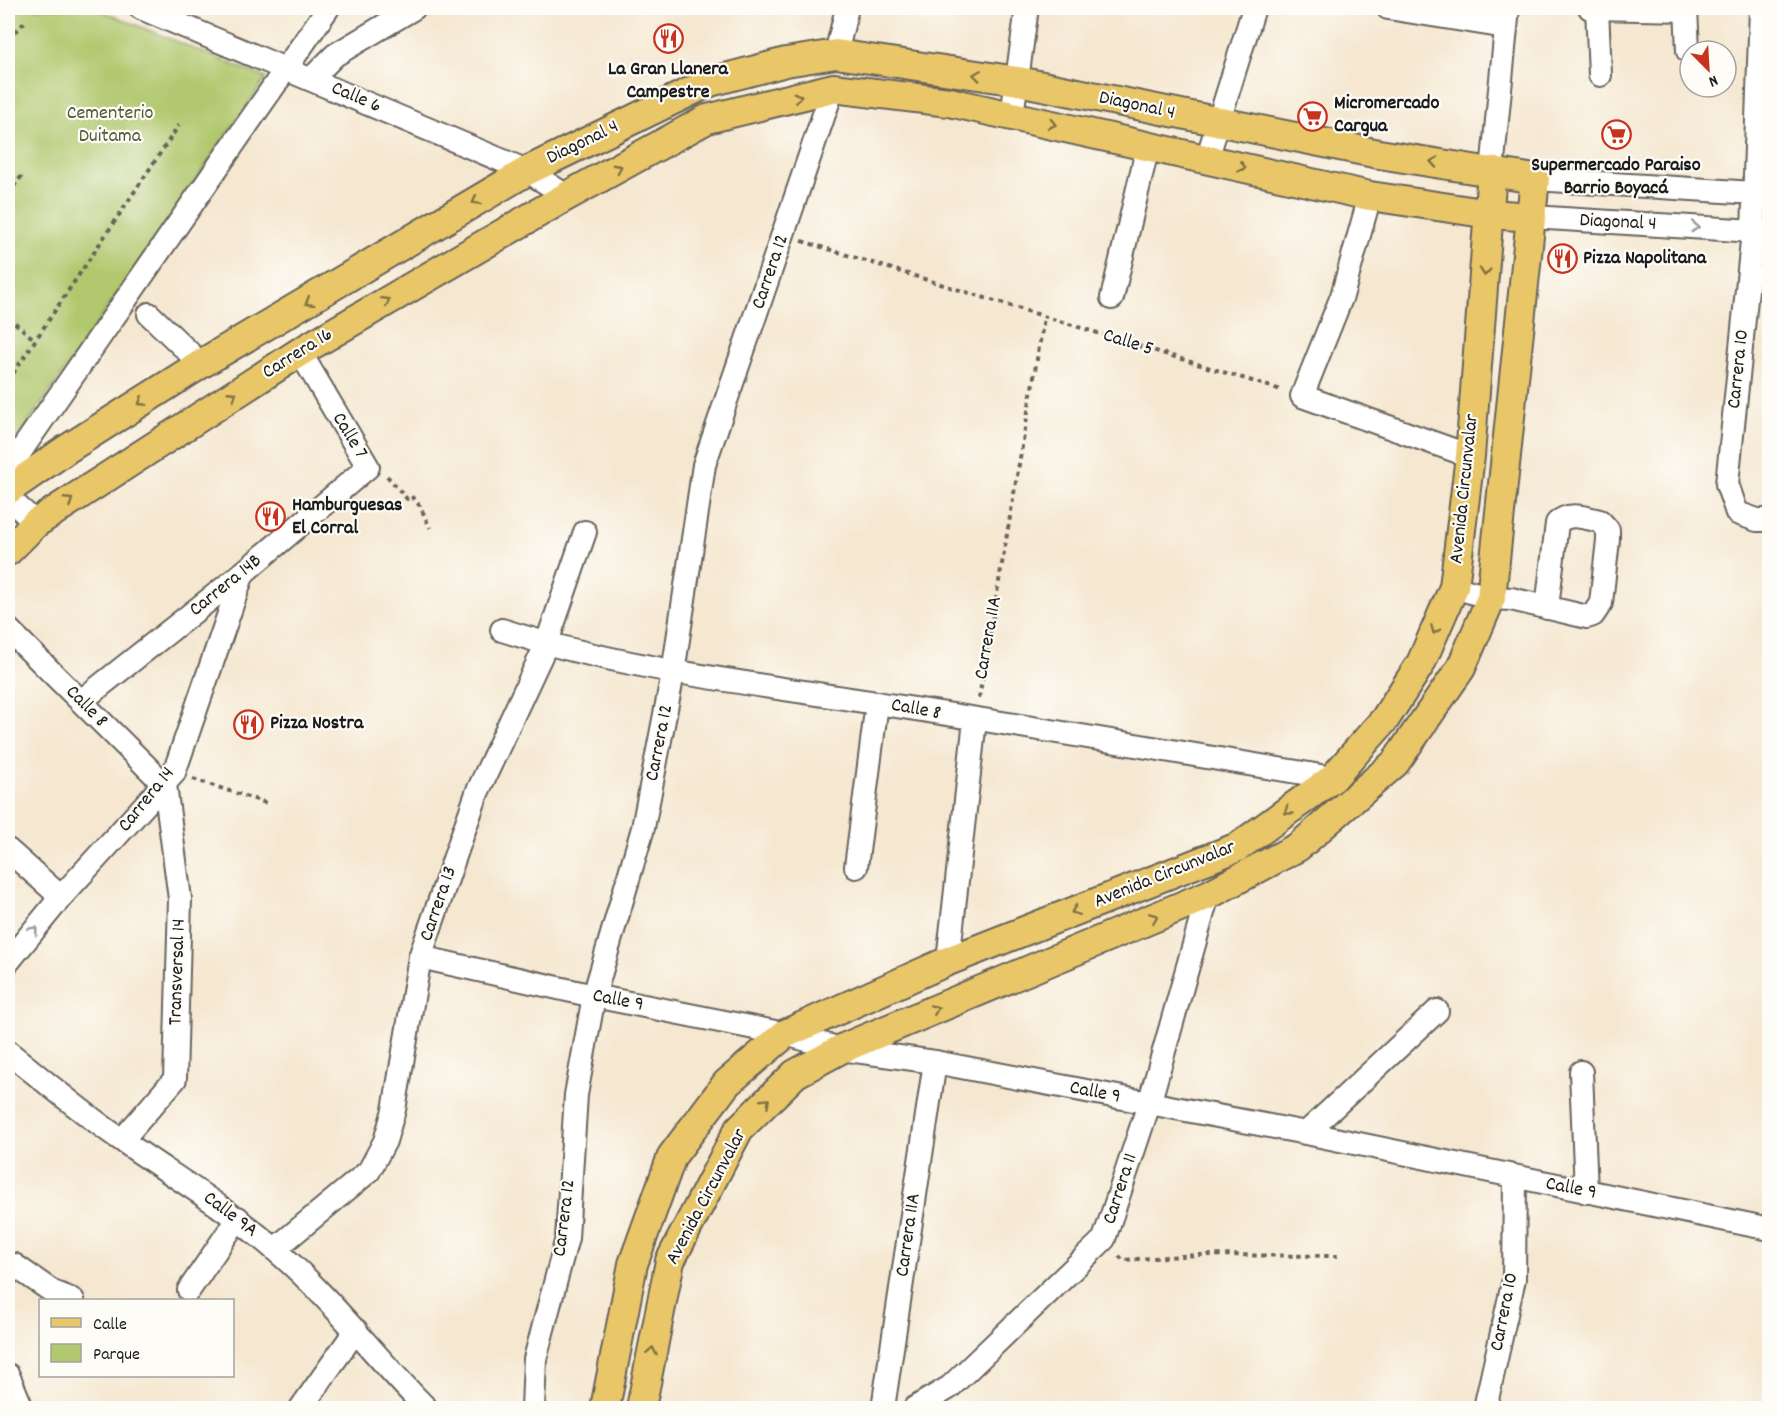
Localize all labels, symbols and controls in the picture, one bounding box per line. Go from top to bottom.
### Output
restaurant icon: La Gran Llanera Campestre [652,23,684,55]
north arrow [1678,39,1738,99]
place label: La Gran Llanera Campestre [608,56,729,107]
text: N [1705,68,1721,93]
one-way arrow [972,70,981,82]
street label: Calle 6 [327,75,385,121]
street label: Diagonal 4 [1096,84,1178,128]
place label: Micromercado Cargua [1334,90,1439,141]
one-way arrow [793,91,803,104]
park label: Cementerio Duitama [67,100,153,151]
supermarket icon: Micromercado Cargua [1297,100,1329,132]
street label: Diagonal 4 [542,113,624,173]
one-way arrow [1047,117,1057,130]
supermarket icon: Supermercado Paraiso Barrio Boyacá [1600,119,1632,151]
place label: Supermercado Paraiso Barrio Boyacá [1531,152,1701,203]
one-way arrow [1430,157,1439,169]
one-way arrow [1237,160,1247,173]
one-way arrow [612,164,622,175]
one-way arrow [472,194,482,206]
street label: Diagonal 4 [1579,207,1657,239]
one-way arrow [1691,221,1700,234]
street label: Carrera 12 [745,231,797,313]
restaurant icon: Pizza Napolitana [1546,243,1578,275]
place label: Pizza Napolitana [1583,245,1707,273]
one-way arrow [1479,268,1492,277]
one-way arrow [305,294,315,306]
one-way arrow [380,297,390,308]
street label: Carrera 16 [257,321,339,387]
street label: Calle 5 [1099,322,1157,364]
street label: Carrera 10 [1721,328,1757,410]
one-way arrow [226,392,237,403]
one-way arrow [138,394,148,406]
street label: Calle 7 [324,407,374,465]
street label: Avenida Circunvalar [1443,412,1487,565]
place label: Hamburguesas El Corral [292,492,402,543]
one-way arrow [63,497,73,509]
restaurant icon: Hamburguesas El Corral [255,501,287,533]
street label: Carrera 14B [184,548,268,624]
street label: Carrera 11A [968,594,1010,682]
one-way arrow [1430,624,1442,635]
street label: Calle 8 [58,679,114,735]
street label: Calle 8 [889,692,943,728]
street label: Carrera 12 [639,702,681,784]
restaurant icon: Pizza Nostra [233,708,265,740]
place label: Pizza Nostra [270,710,364,738]
street label: Carrera 14 [112,761,182,839]
one-way arrow [1283,804,1294,815]
street label: Avenida Circunvalar [1090,834,1241,916]
street label: Carrera 13 [413,863,465,945]
one-way arrow [1070,904,1081,916]
one-way arrow [1147,912,1158,924]
street label: Transversal 14 [162,918,194,1026]
one-way arrow [27,925,38,936]
street label: Calle 9 [590,982,646,1020]
one-way arrow [929,1004,940,1016]
street label: Calle 9 [1067,1074,1123,1112]
one-way arrow [759,1099,770,1110]
street label: Avenida Circunvalar [659,1124,755,1270]
street label: Carrera 11 [1096,1150,1146,1228]
street label: Calle 9 [1543,1170,1599,1208]
street label: Carrera 12 [546,1178,584,1258]
street label: Calle 9A [197,1185,263,1245]
street label: Carrera 11A [889,1191,929,1279]
street label: Carrera 10 [1484,1270,1526,1354]
legend [39,1299,234,1377]
text: Calle [93,1313,127,1338]
text: Parque [93,1343,140,1368]
one-way arrow [645,1346,658,1356]

